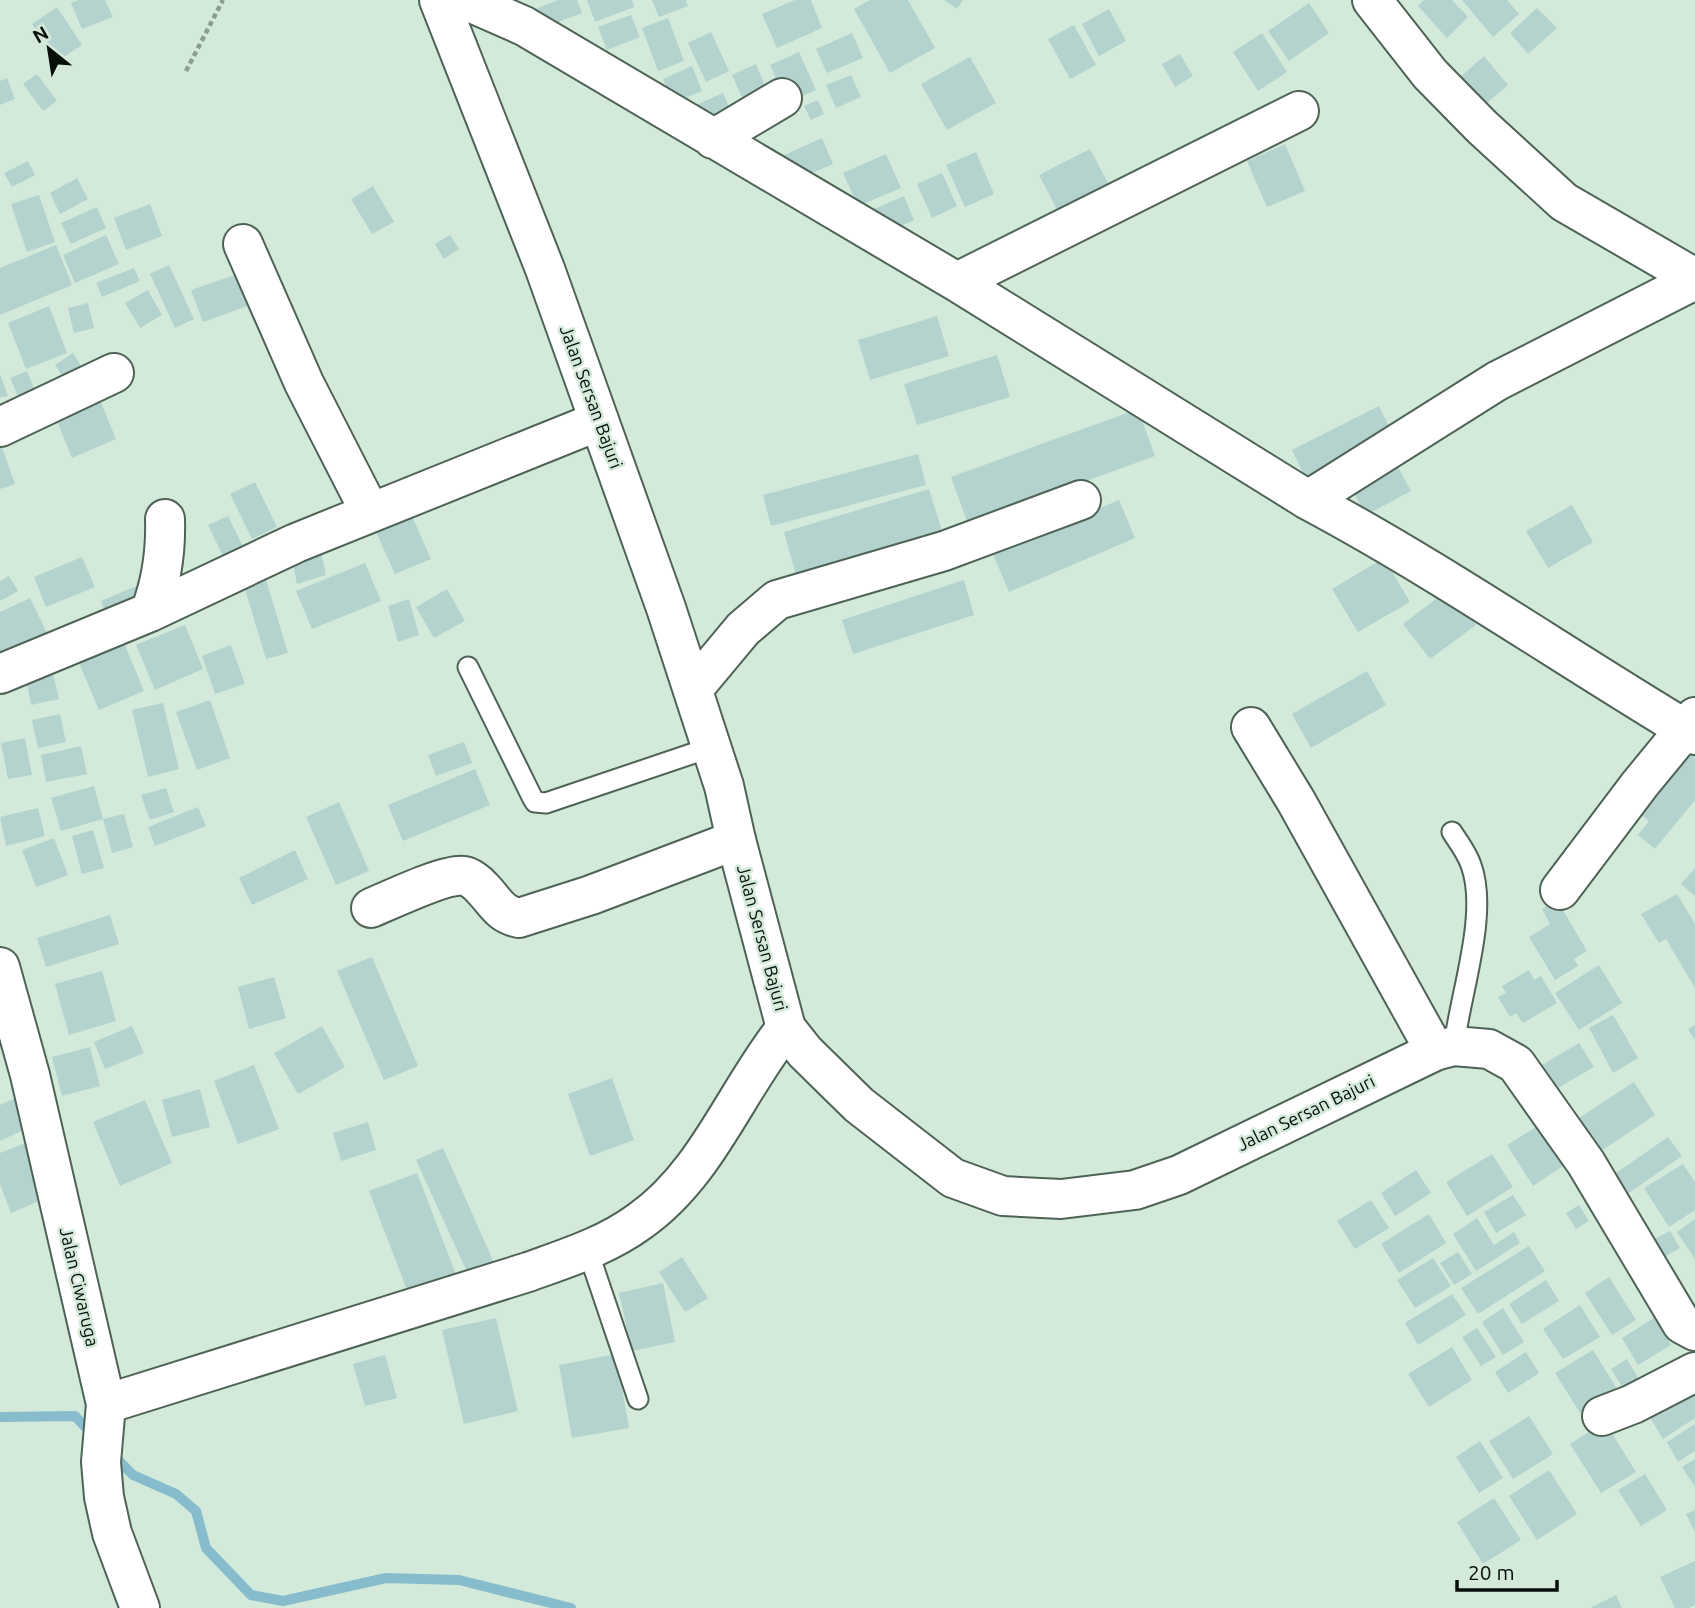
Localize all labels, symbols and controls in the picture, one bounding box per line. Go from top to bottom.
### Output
north arrow [14,14,84,84]
text: N [29,21,52,47]
street label: Jalan Sersan Bajuri [557,322,627,471]
street label: Jalan Sersan Bajuri [734,862,792,1013]
street label: Jalan Sersan Bajuri [1233,1070,1378,1154]
street label: Jalan Ciwaruga [57,1225,103,1348]
scale bar [1457,1548,1557,1592]
text: 20 m [1468,1560,1515,1584]

